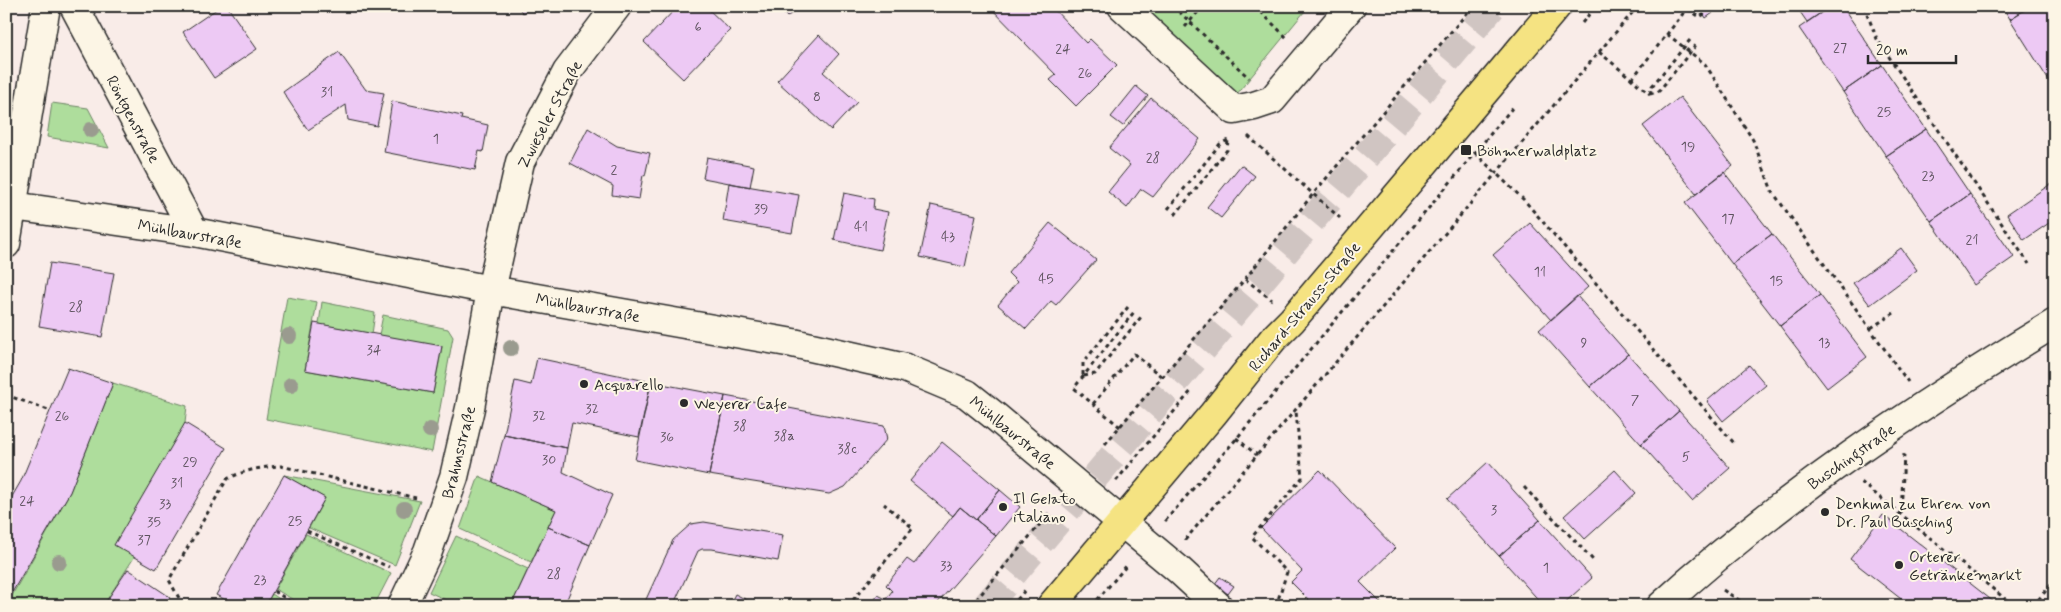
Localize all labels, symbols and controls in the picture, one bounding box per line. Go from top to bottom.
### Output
house number: 6 [694,18,702,36]
scale bar [1868,32,1956,64]
house number: 27 [1833,39,1847,57]
house number: 24 [1055,40,1071,58]
text: 20 m [1876,41,1908,61]
street label: Zwieseler Straße [513,57,588,173]
house number: 26 [1078,64,1093,82]
street label: Röntgenstraße [100,72,165,168]
house number: 31 [321,83,333,101]
house number: 8 [813,88,821,106]
house number: 25 [1877,103,1891,121]
house number: 1 [433,130,439,148]
house number: 19 [1681,138,1695,156]
place label: Böhmerwaldplatz [1477,141,1597,162]
marker: Böhmerwaldplatz [1459,143,1473,157]
house number: 28 [1146,149,1160,167]
house number: 2 [611,161,618,179]
house number: 23 [1922,167,1934,185]
house number: 39 [754,200,768,218]
house number: 17 [1721,210,1735,228]
street label: Mühlbaurstraße [136,215,244,254]
house number: 41 [854,218,868,236]
house number: 43 [941,228,955,246]
house number: 21 [1966,231,1978,249]
street label: Richard-Strauss-Straße [1245,237,1366,376]
house number: 11 [1534,263,1546,281]
house number: 45 [1038,270,1054,288]
house number: 15 [1769,272,1783,290]
street label: Mühlbaurstraße [534,289,642,328]
house number: 28 [69,298,83,316]
house number: 9 [1581,334,1588,352]
house number: 13 [1818,334,1830,352]
house number: 34 [367,341,382,359]
place label: Acquarello [594,375,664,396]
marker: Acquarello [578,378,590,390]
house number: 7 [1631,391,1640,409]
street label: Mühlbaurstraße [964,392,1060,475]
place label: Weyerer Cafe [694,394,787,415]
marker: Weyerer Cafe [678,397,690,409]
house number: 32 [585,400,599,418]
street label: Brahmsstraße [438,404,481,501]
house number: 26 [55,407,70,425]
house number: 32 [532,407,546,425]
house number: 38 [733,417,747,435]
street label: Buschingstraße [1804,419,1900,496]
house number: 38a [773,427,795,445]
house number: 36 [660,428,674,446]
house number: 38c [837,440,857,458]
house number: 5 [1682,448,1690,466]
house number: 30 [542,451,556,469]
house number: 29 [182,453,198,471]
house number: 31 [171,474,183,492]
place label: Il Gelato italiano [1013,489,1076,528]
house number: 24 [19,492,35,510]
place label: Denkmal zu Ehren von Dr. Paul Busching [1835,494,1991,534]
house number: 33 [159,495,171,513]
marker: Il Gelato italiano [997,501,1009,513]
house number: 3 [1491,501,1497,519]
marker: Denkmal zu Ehren von Dr. Paul Busching [1819,506,1831,518]
house number: 25 [288,512,302,530]
house number: 35 [147,513,161,531]
house number: 37 [137,531,151,549]
place label: Orterer Getränkemarkt [1909,547,2023,586]
house number: 33 [940,557,952,575]
house number: 1 [1543,559,1549,577]
marker: Orterer Getränkemarkt [1893,559,1905,571]
house number: 28 [547,565,561,583]
house number: 23 [254,571,266,589]

